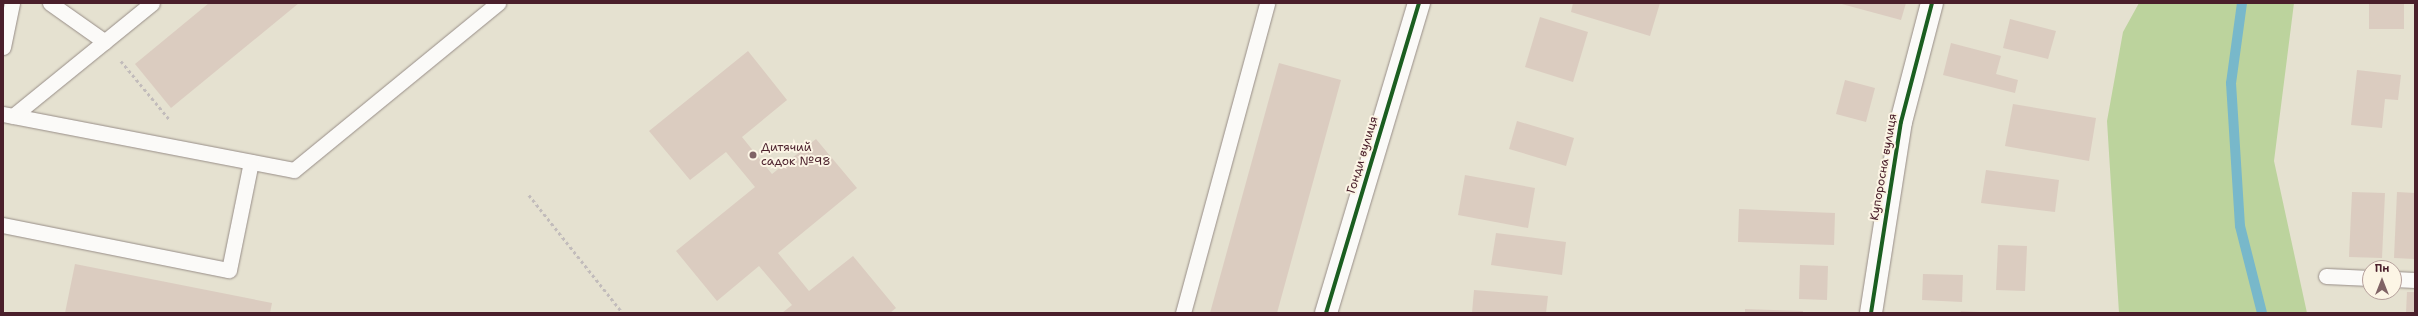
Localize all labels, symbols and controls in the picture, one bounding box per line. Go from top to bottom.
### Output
street label: Купоросна вулиця [1868,112,1900,222]
street label: Гонди вулиця [1344,115,1382,195]
place label: Дитячий садок №98 [761,141,831,169]
marker: Дитячий садок №98 [748,150,758,160]
north arrow [2362,260,2402,300]
text: Пн [2375,261,2389,276]

